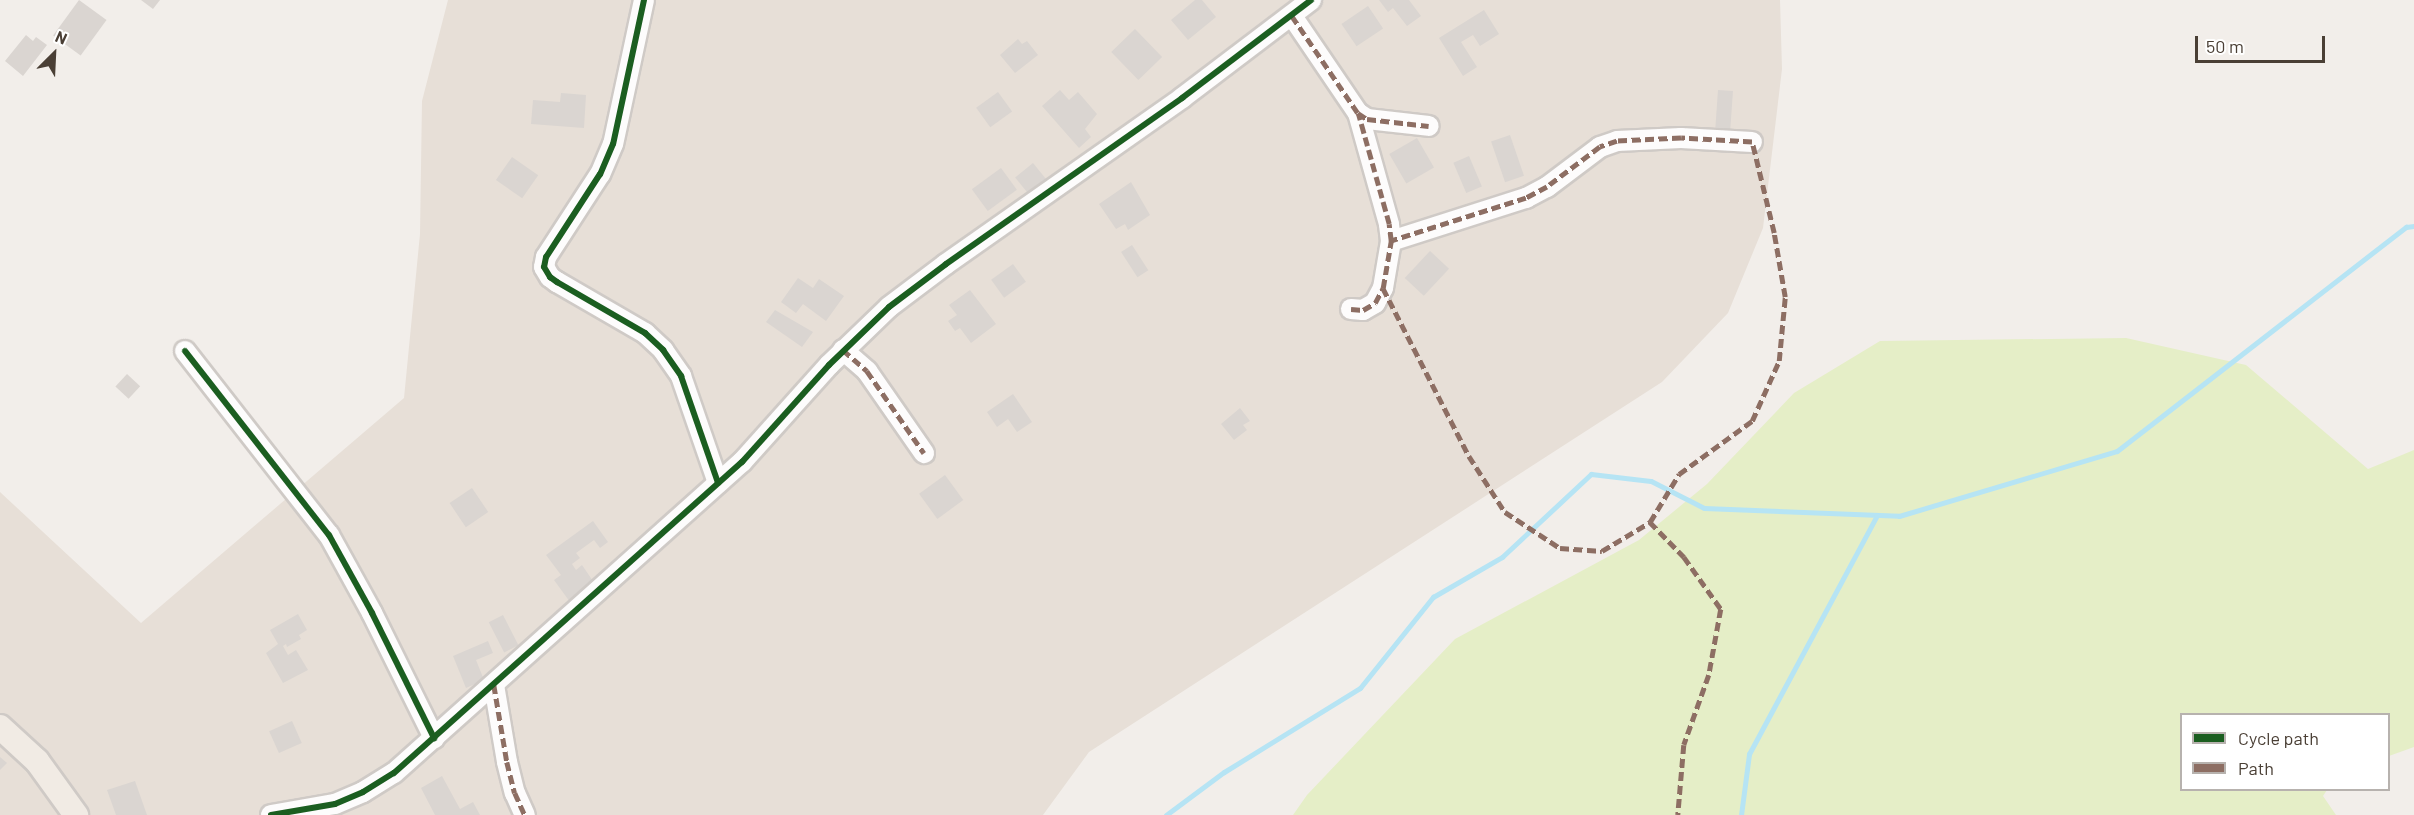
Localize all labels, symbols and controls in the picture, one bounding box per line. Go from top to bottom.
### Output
north arrow [24,24,84,84]
scale bar [2198,24,2328,62]
text: N [53,26,70,48]
text: 50 m [2206,35,2244,57]
legend [2180,713,2390,791]
text: Cycle path [2238,727,2319,749]
text: Path [2238,757,2274,779]

